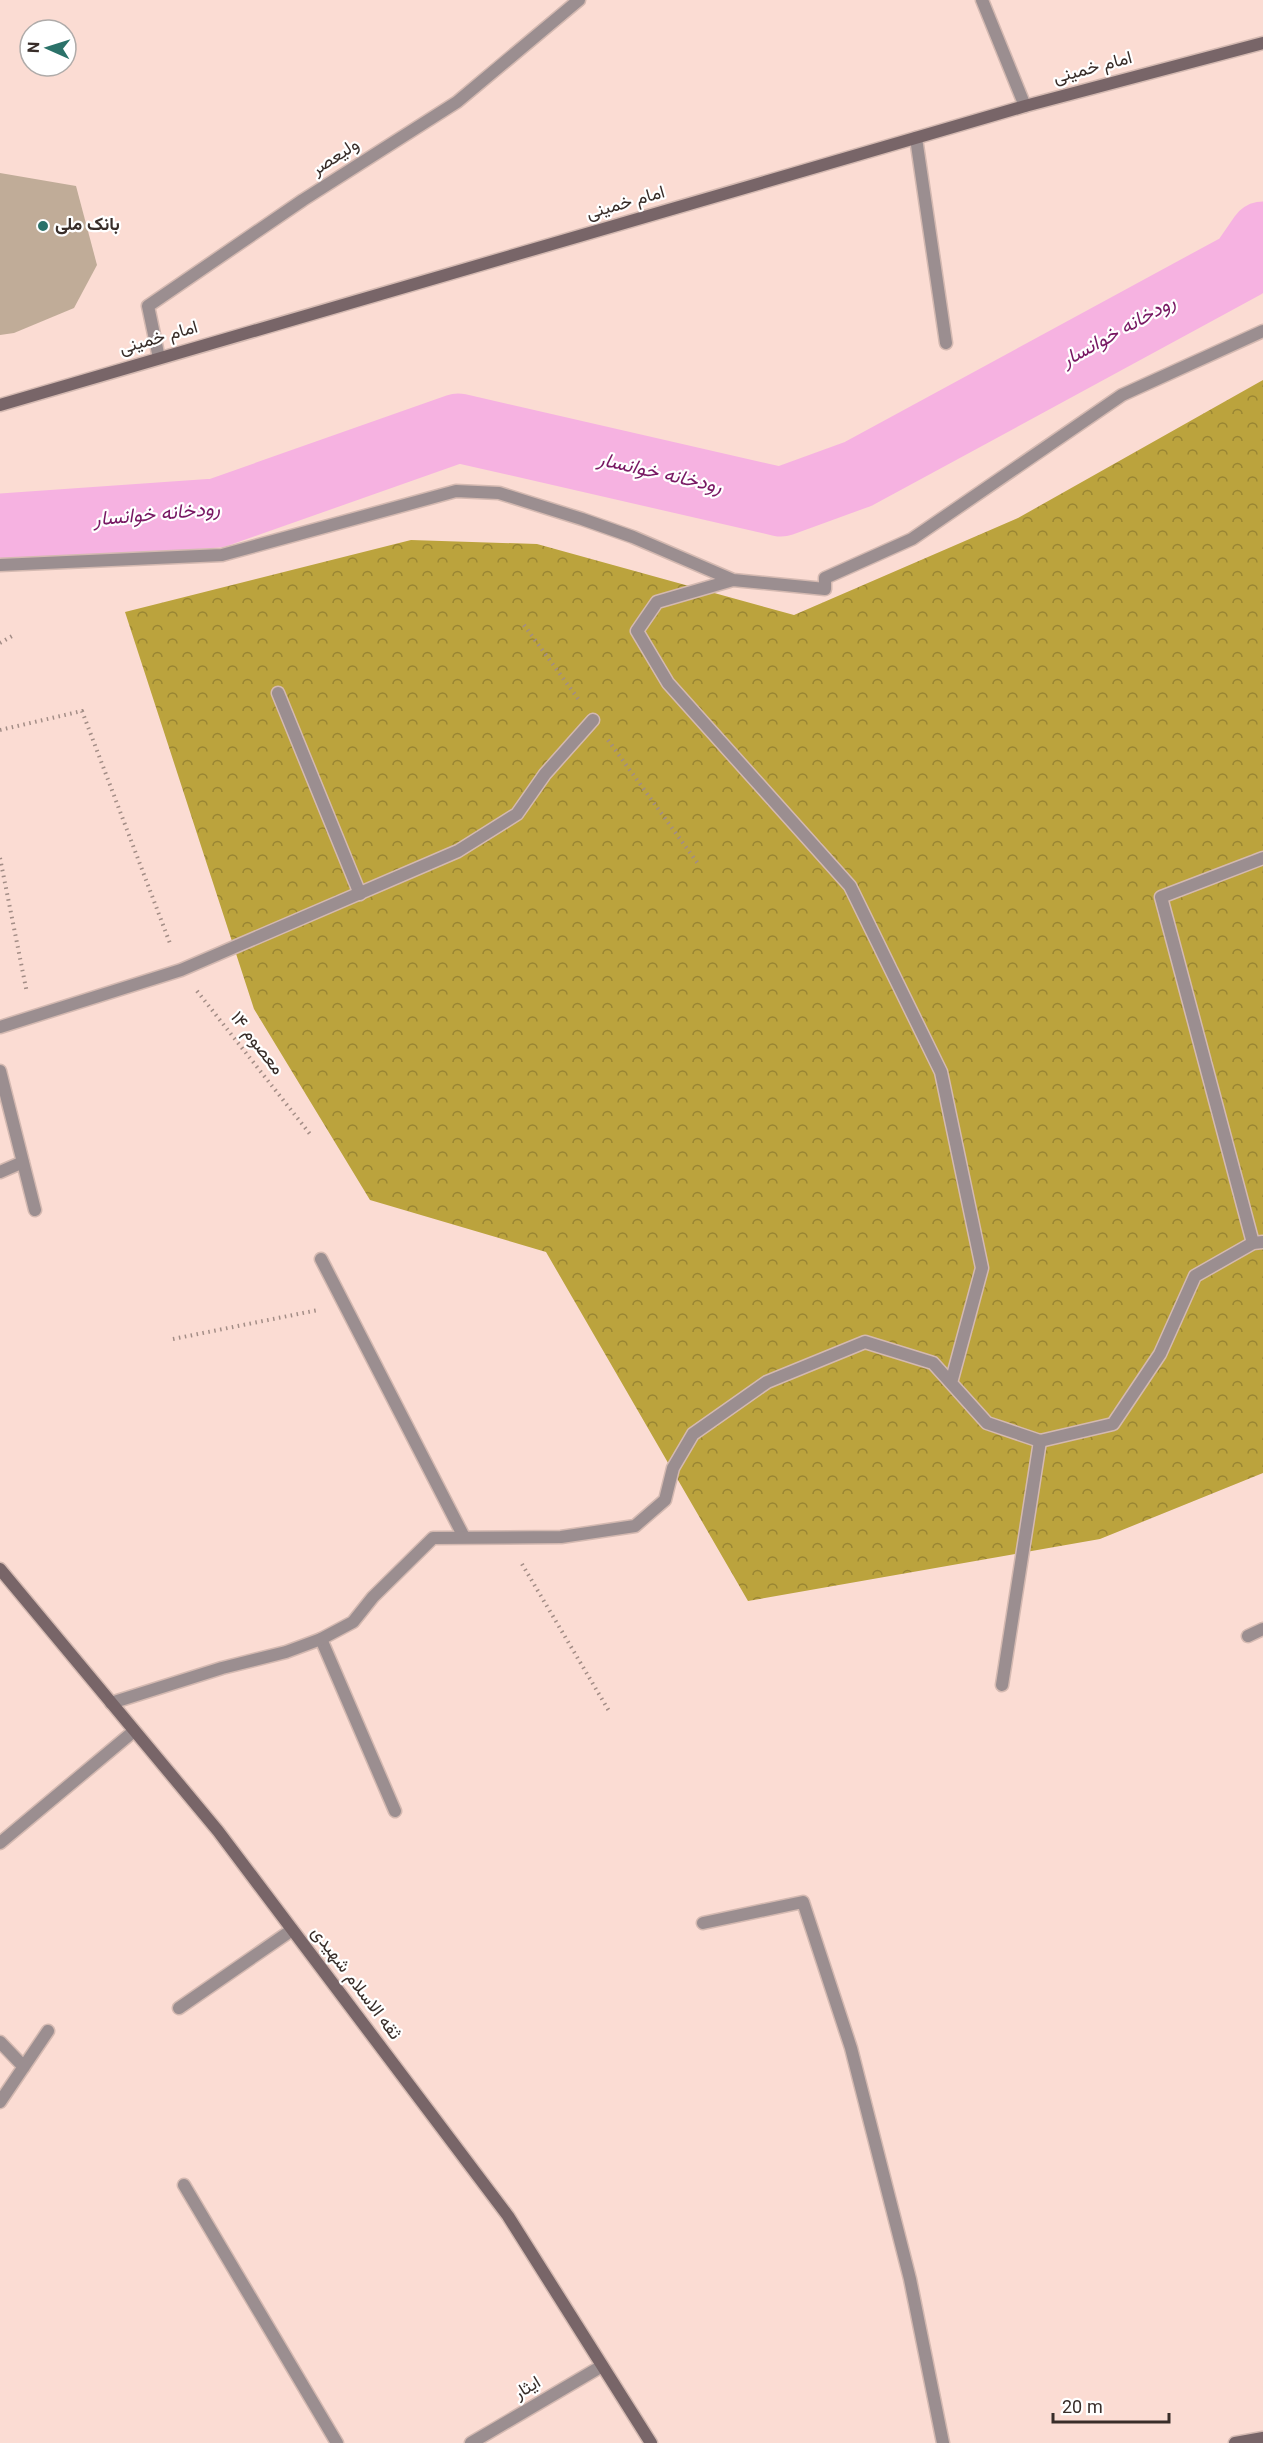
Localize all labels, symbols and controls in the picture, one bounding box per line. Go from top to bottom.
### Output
north arrow [18,18,78,78]
text: N [23,41,48,54]
street label: امام خمینی [1050,45,1136,93]
street label: ولیعصر [306,132,366,185]
street label: امام خمینی [583,179,669,229]
place label: بانک ملی [55,212,120,240]
marker: بانک ملی [36,219,50,233]
water label: رودخانه خوانسار [1054,287,1182,378]
street label: امام خمینی [116,314,202,364]
water label: رودخانه خوانسار [593,444,725,504]
water label: رودخانه خوانسار [91,494,222,537]
street label: ۱۴ معصوم [222,1006,290,1082]
street label: ثقه الاسلام شهیدی [303,1921,407,2047]
street label: ایثار [508,2370,547,2409]
scale bar [1053,2386,1168,2424]
text: 20 m [1062,2395,1103,2423]

